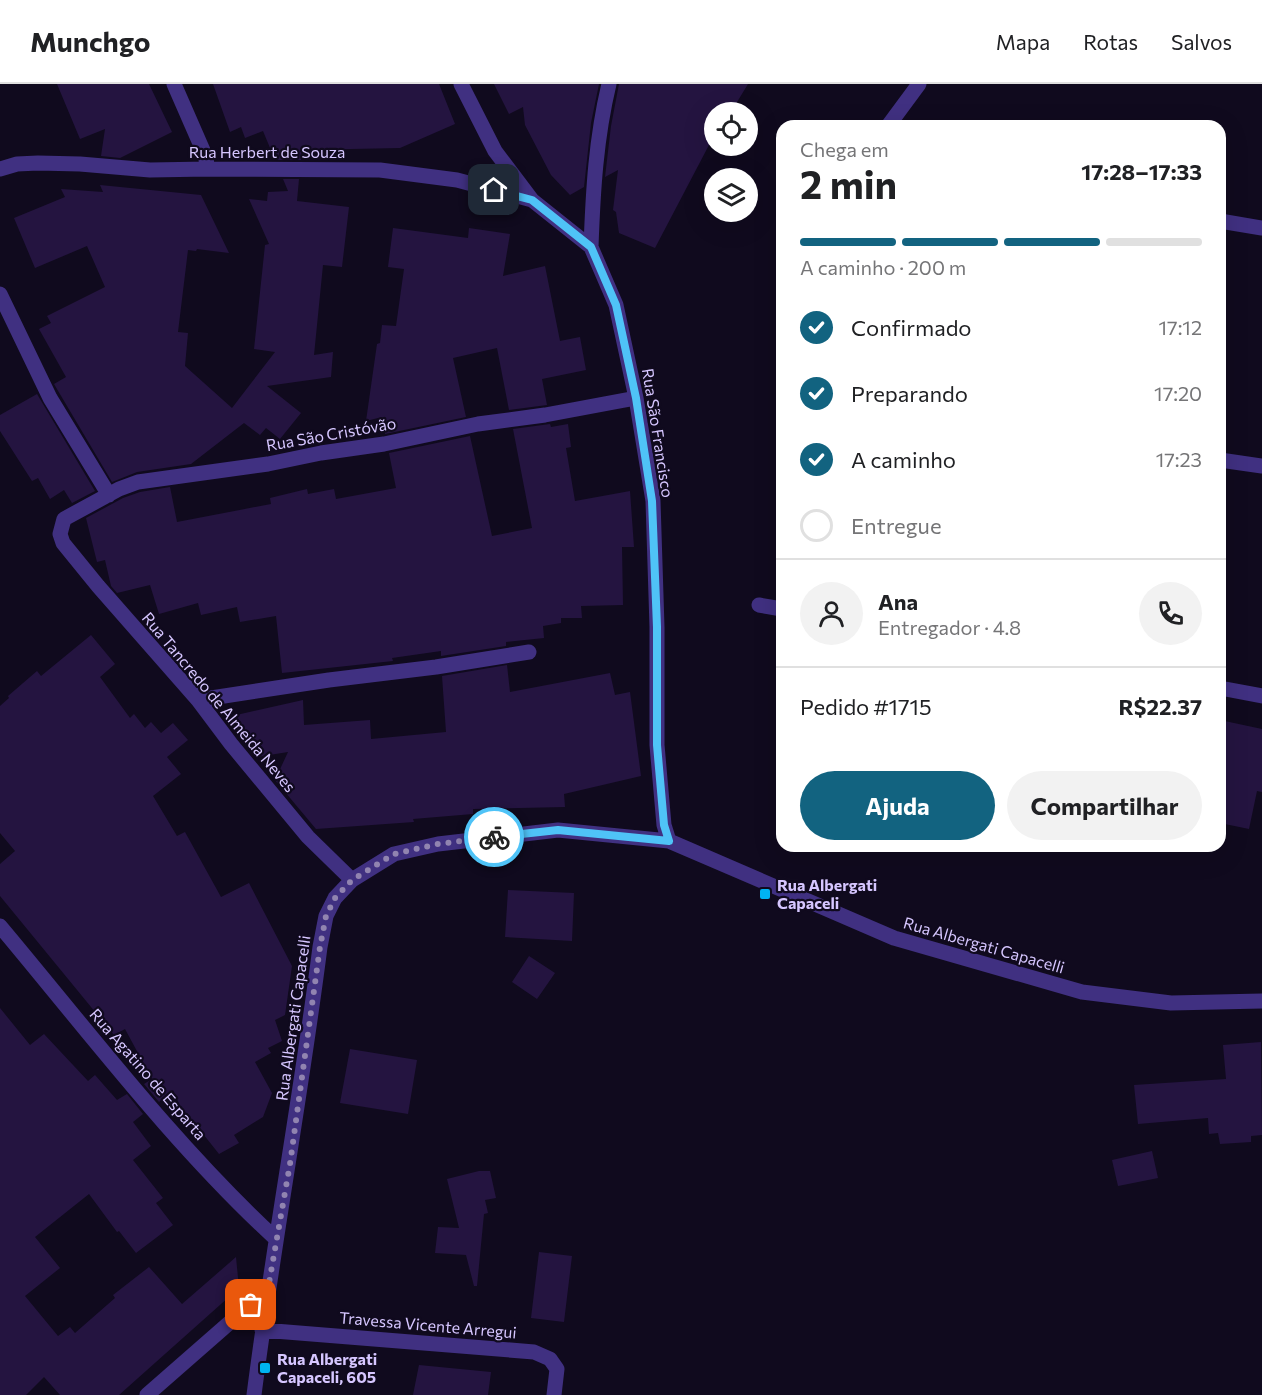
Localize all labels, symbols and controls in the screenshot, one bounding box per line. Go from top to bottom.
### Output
text: Munchgo [30,24,151,58]
text: Mapa [996,29,1050,54]
text: Rotas [1083,29,1138,54]
text: Salvos [1171,29,1232,54]
map controls [704,102,758,222]
button: locate [704,102,758,156]
text: Chega em [800,137,889,161]
street label: Rua Herbert de Souza [189,142,345,161]
text: 17:28–17:33 [1081,158,1202,185]
text: 2 min [800,159,897,207]
pin [468,164,519,215]
button: layers [704,168,758,222]
icon: home [477,173,510,206]
text: A caminho · 200 m [800,255,966,279]
icon: check [800,311,833,344]
text: Confirmado [851,314,972,341]
text: 17:12 [1159,315,1202,339]
street label: Rua São Francisco [639,367,678,499]
icon: check [800,377,833,410]
text: Preparando [851,380,968,407]
text: 17:20 [1154,381,1202,405]
street label: Rua São Cristóvão [264,413,397,454]
icon: check [800,443,833,476]
text: A caminho [851,446,956,473]
text: 17:23 [1156,447,1202,471]
text: Entregue [851,512,942,539]
button: person [800,582,863,645]
button: phone [1139,582,1202,645]
text: Ana [878,588,918,615]
street label: Rua Tancredo de Almeida Neves [139,608,300,795]
text: Entregador · 4.8 [878,615,1021,639]
text: Pedido #1715 [800,693,932,720]
text: R$22.37 [1119,693,1202,720]
button: Ajuda [800,771,995,840]
button: Compartilhar [1007,771,1202,840]
courier [464,807,524,867]
icon: bike [478,821,511,854]
place label: Rua Albergati Capaceli [777,875,877,912]
marker: Rua Albergati Capaceli [758,887,772,901]
street label: Rua Albergati Capacelli [901,912,1067,977]
street label: Rua Albergati Capacelli [271,934,314,1102]
street label: Rua Agatino de Esparta [86,1004,211,1143]
pin [225,1279,276,1330]
icon: bag [234,1288,267,1321]
street label: Travessa Vicente Arregui [339,1307,518,1342]
place label: Rua Albergati Capaceli, 605 [277,1349,377,1386]
marker: Rua Albergati Capaceli, 605 [258,1361,272,1375]

